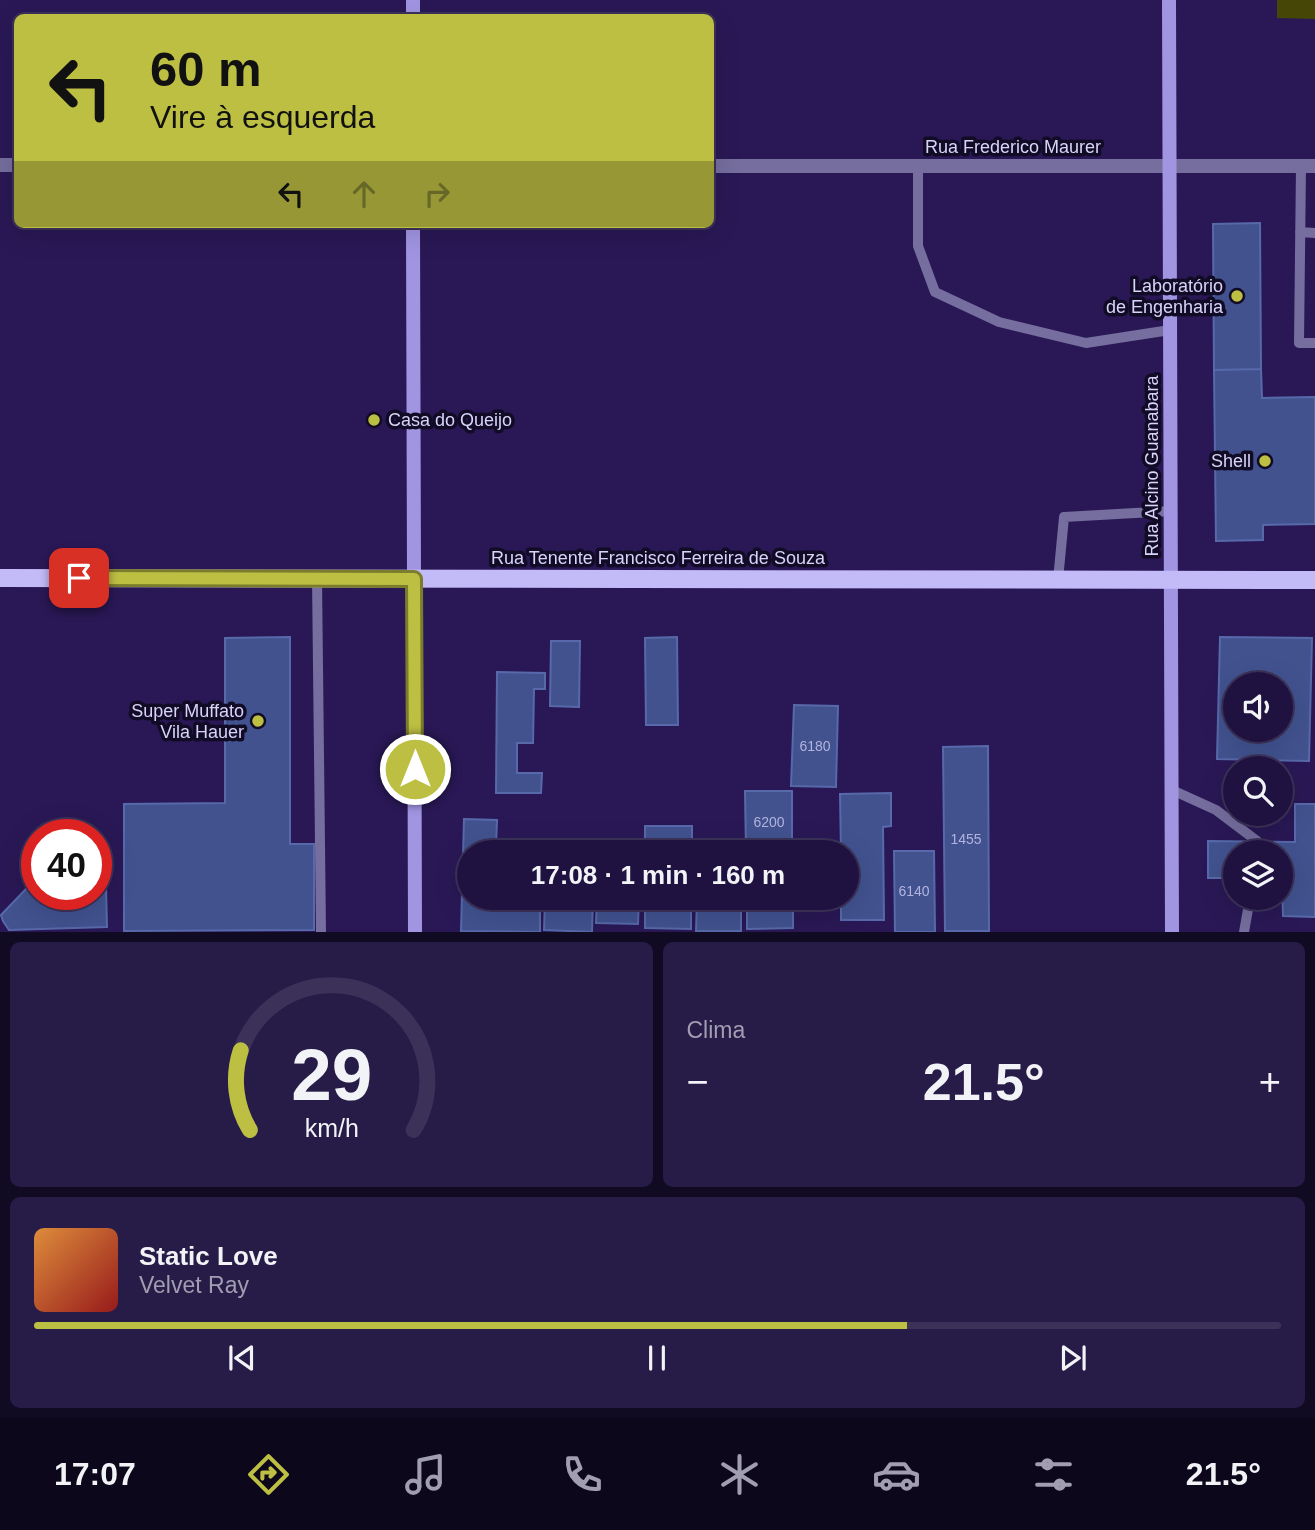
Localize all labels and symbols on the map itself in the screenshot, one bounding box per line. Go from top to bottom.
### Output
street label: Rua Frederico Maurer [925,137,1101,157]
place label: Laboratório de Engenharia [1106,276,1224,317]
marker: Laboratório de Engenharia [1229,288,1245,304]
street label: Rua Alcino Guanabara [1142,374,1162,557]
place label: Casa do Queijo [388,410,512,430]
marker: Casa do Queijo [366,412,382,428]
place label: Shell [1211,451,1251,471]
marker: Shell [1257,453,1273,469]
pin [49,548,109,608]
street label: Rua Tenente Francisco Ferreira de Souza [491,548,826,568]
place label: Super Muffato Vila Hauer [131,701,244,742]
marker: Super Muffato Vila Hauer [250,713,266,729]
position arrow [378,732,452,806]
house number: 6180 [799,738,831,754]
house number: 6200 [753,814,785,830]
speed limit sign: 40 [21,819,112,910]
house number: 1455 [950,831,982,847]
house number: 6140 [898,883,930,899]

